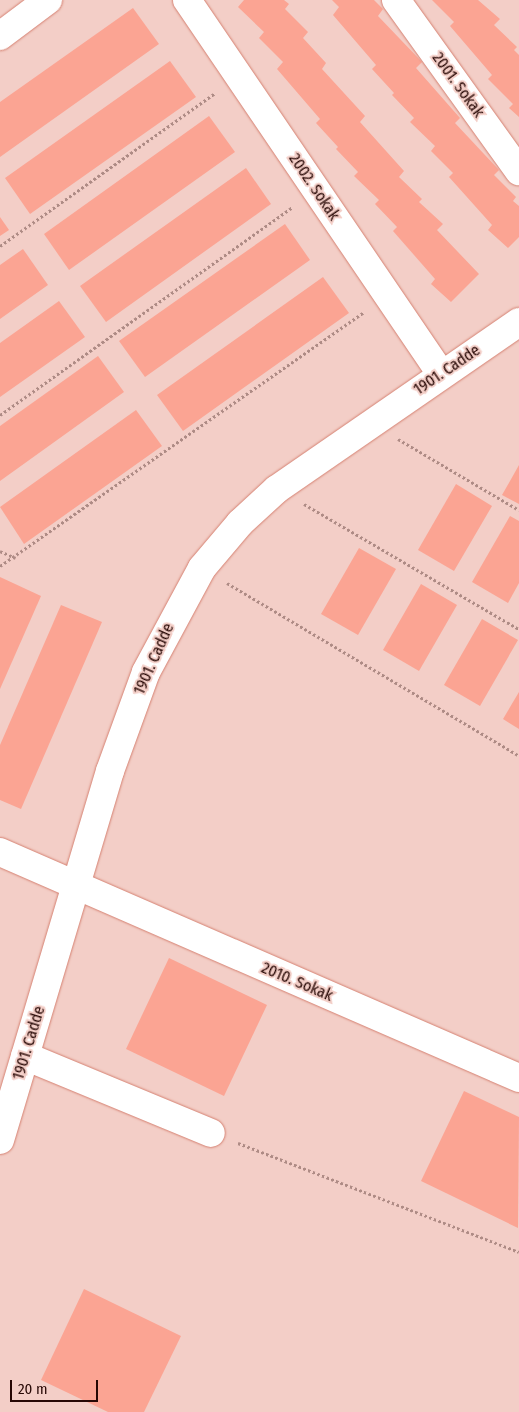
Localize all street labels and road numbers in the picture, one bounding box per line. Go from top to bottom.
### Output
street label: 2001. Sokak [428,49,488,121]
street label: 2002. Sokak [285,150,343,224]
street label: 1901. Cadde [410,341,484,399]
street label: 1901. Cadde [130,620,178,698]
street label: 2010. Sokak [258,958,336,1006]
street label: 1901. Cadde [9,1004,49,1082]

